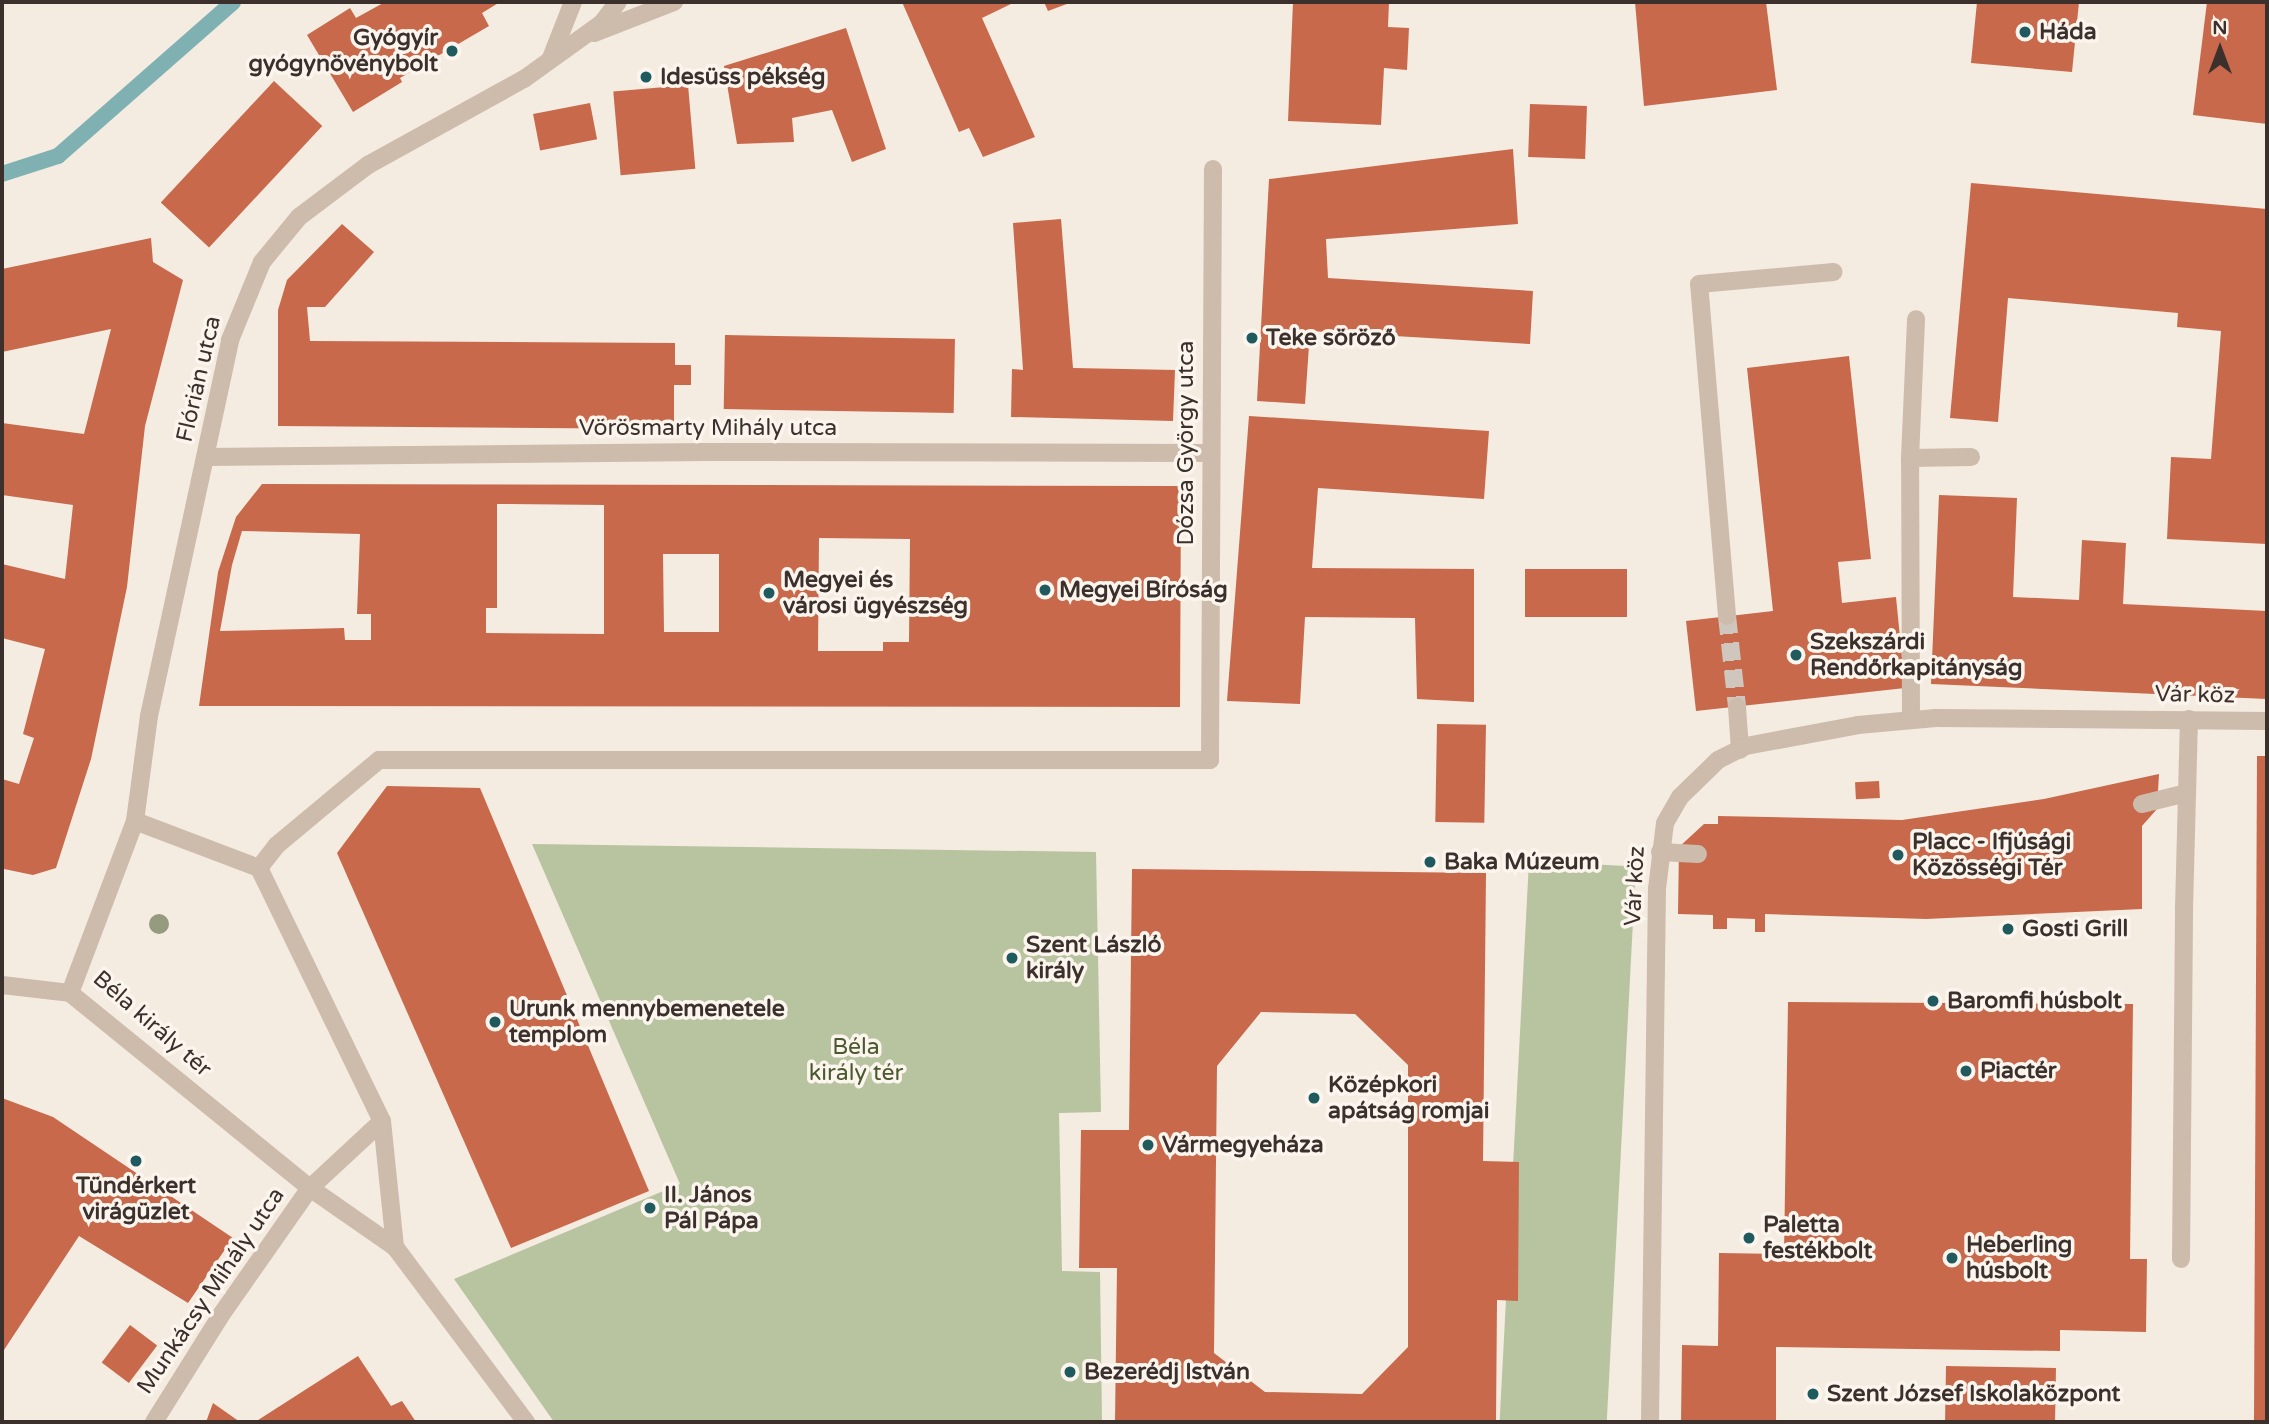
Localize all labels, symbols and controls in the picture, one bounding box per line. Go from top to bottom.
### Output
north arrow [2185,14,2255,84]
text: N [2212,17,2228,39]
place label: Háda [2039,18,2097,46]
place label: Gyógyír gyógynövénybolt [248,24,438,78]
marker: Háda [2017,24,2033,40]
marker: Gyógyír gyógynövénybolt [444,43,460,59]
place label: Idesüss pékség [660,63,825,91]
marker: Idesüss pékség [638,69,654,85]
street label: Flórián utca [171,313,227,445]
place label: Teke söröző [1266,324,1396,352]
marker: Teke söröző [1244,330,1260,346]
street label: Dózsa György utca [1172,341,1200,545]
street label: Vörösmarty Mihály utca [579,414,837,442]
place label: Megyei és városi ügyészség [783,566,968,620]
place label: Megyei Bíróság [1059,576,1228,604]
marker: Megyei Bíróság [1037,582,1053,598]
marker: Megyei és városi ügyészség [761,585,777,601]
place label: Szekszárdi Rendőrkapitányság [1810,628,2023,682]
marker: Szekszárdi Rendőrkapitányság [1788,647,1804,663]
street label: Vár köz [2155,681,2235,709]
place label: Placc - Ifjúsági Közösségi Tér [1912,828,2071,882]
street label: Vár köz [1619,845,1651,927]
marker: Placc - Ifjúsági Közösségi Tér [1890,847,1906,863]
place label: Baka Múzeum [1444,848,1600,876]
marker: Baka Múzeum [1422,854,1438,870]
place label: Gosti Grill [2022,915,2128,943]
marker: Gosti Grill [2000,921,2016,937]
place label: Szent László király [1026,931,1162,985]
marker: Szent László király [1004,950,1020,966]
street label: Béla király tér [87,965,217,1083]
place label: Baromfi húsbolt [1947,987,2122,1015]
marker: Baromfi húsbolt [1925,993,1941,1009]
place label: Urunk mennybemenetele templom [509,995,785,1049]
marker: Urunk mennybemenetele templom [487,1014,503,1030]
park label: Béla király tér [809,1033,903,1087]
place label: Piactér [1980,1057,2057,1085]
marker: Piactér [1958,1063,1974,1079]
place label: Középkori apátság romjai [1328,1071,1489,1125]
marker: Középkori apátság romjai [1306,1090,1322,1106]
place label: Vármegyeháza [1162,1131,1324,1159]
marker: Vármegyeháza [1140,1137,1156,1153]
marker: Tündérkert virágüzlet [128,1153,144,1169]
place label: Tündérkert virágüzlet [76,1172,196,1226]
place label: II. János Pál Pápa [664,1181,759,1235]
street label: Munkácsy Mihály utca [132,1182,290,1400]
marker: II. János Pál Pápa [642,1200,658,1216]
place label: Paletta festékbolt [1763,1211,1872,1265]
marker: Paletta festékbolt [1741,1230,1757,1246]
place label: Heberling húsbolt [1966,1231,2072,1285]
marker: Heberling húsbolt [1944,1250,1960,1266]
place label: Bezerédj István [1084,1358,1250,1386]
marker: Bezerédj István [1062,1364,1078,1380]
place label: Szent József Iskolaközpont [1827,1380,2120,1408]
marker: Szent József Iskolaközpont [1805,1386,1821,1402]

